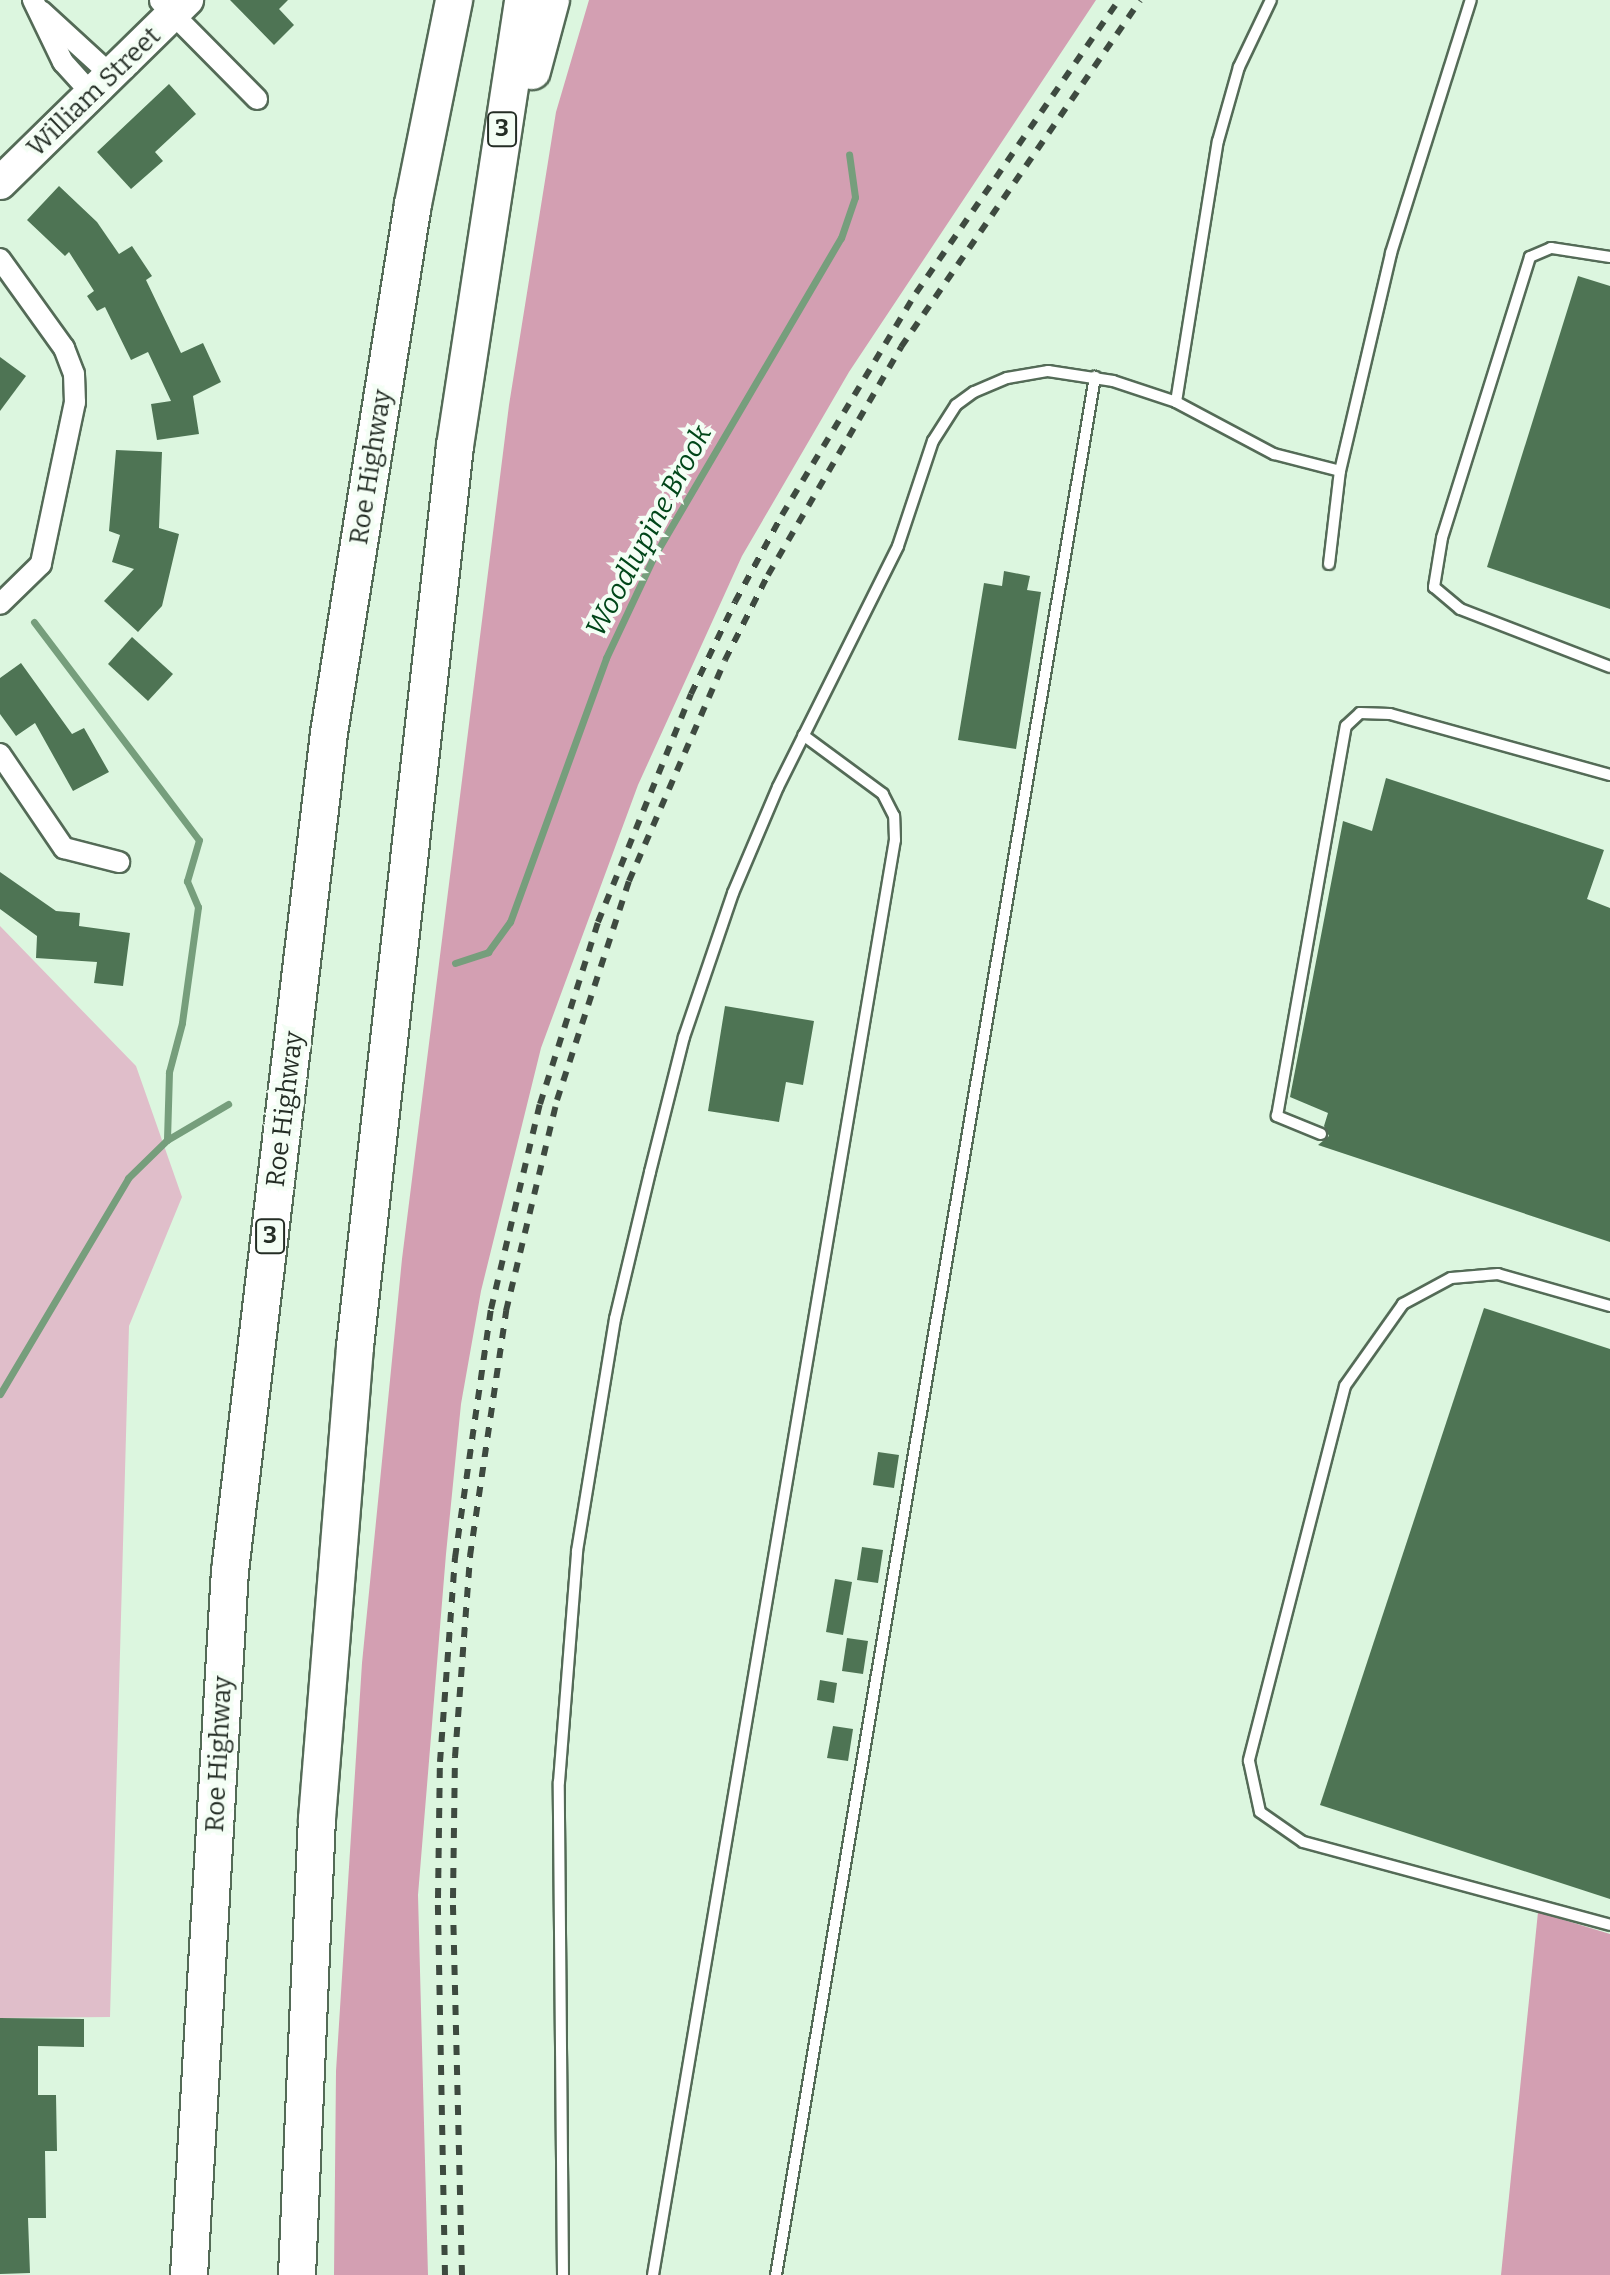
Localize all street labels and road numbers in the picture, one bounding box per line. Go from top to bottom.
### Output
street label: William Street [21,21,167,163]
road number: 3 [486,109,518,149]
street label: Roe Highway [343,387,399,547]
street label: Roe Highway [260,1029,310,1189]
road number: 3 [254,1216,286,1256]
street label: Roe Highway [199,1675,239,1833]

